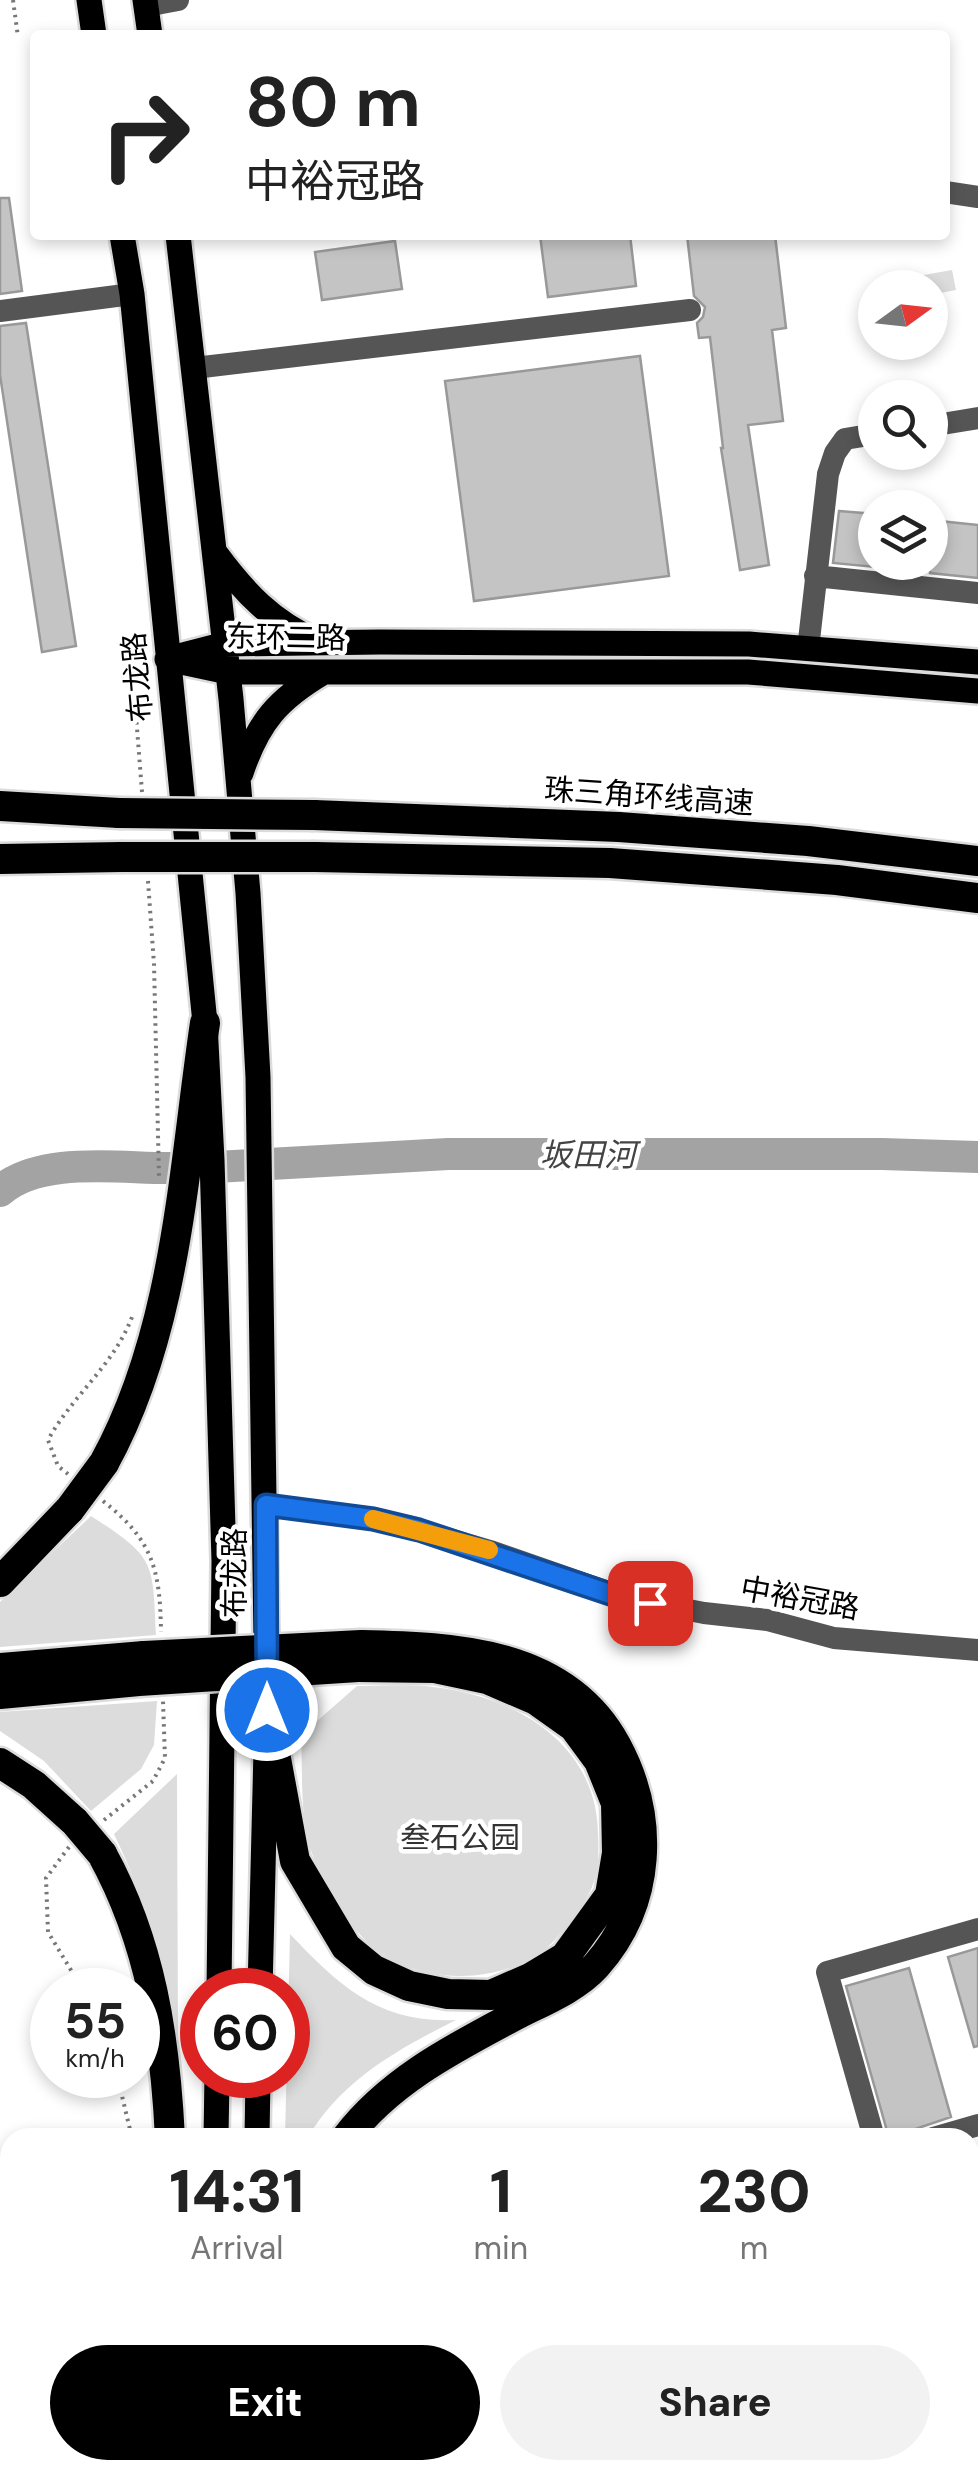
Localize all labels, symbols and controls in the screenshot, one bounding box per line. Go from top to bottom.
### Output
text: 80 m [245,57,421,148]
icon: right [80,70,210,200]
text: 中裕冠路 [245,152,425,211]
north arrow [858,270,948,360]
map controls [858,270,948,580]
button: search [858,380,948,470]
button: layers [858,490,948,580]
street label: 东环二路 [226,616,346,658]
street label: 布龙路 [114,630,160,724]
street label: 珠三角环线高速 [543,769,755,823]
water label: 坂田河 [540,1134,642,1176]
street label: 布龙路 [215,1528,254,1618]
pin [608,1561,693,1646]
street label: 中裕冠路 [738,1568,862,1628]
icon: arrive [623,1576,678,1631]
position arrow [215,1658,319,1762]
park label: 叁石公园 [400,1818,520,1857]
speed limit sign: 60 [180,1968,310,2098]
text: 55 [64,1988,126,2054]
text: km/h [65,2042,125,2075]
text: 14:31 [169,2152,304,2231]
text: 1 [490,2152,512,2231]
text: 230 [697,2152,811,2231]
text: Arrival [190,2227,283,2269]
text: min [474,2227,528,2269]
text: m [740,2227,768,2269]
button: Exit [50,2345,480,2460]
button: Share [500,2345,930,2460]

